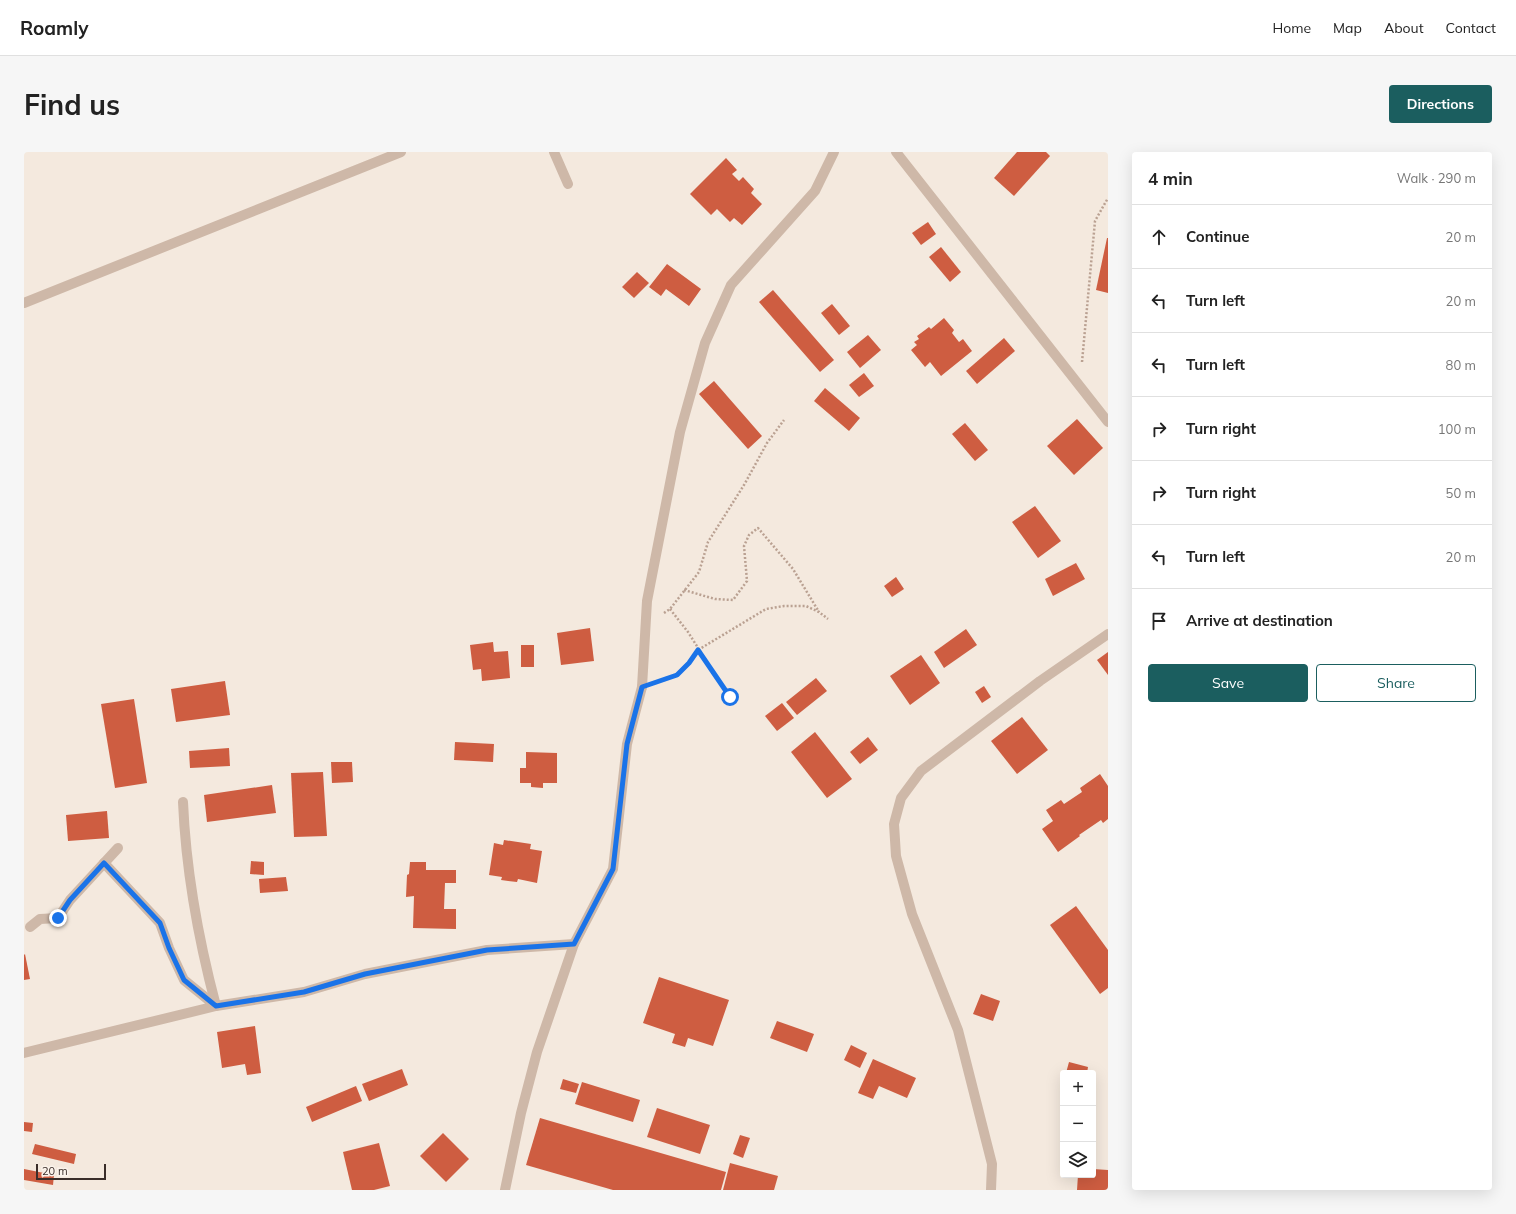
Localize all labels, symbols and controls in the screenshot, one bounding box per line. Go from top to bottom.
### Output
text: Roamly [20,16,88,40]
text: Home [1272,19,1311,37]
text: Map [1333,19,1362,37]
text: About [1384,19,1424,37]
text: Contact [1446,19,1496,37]
button: Directions [1389,85,1492,123]
text: Find us [24,87,120,122]
text: 4 min [1148,168,1193,189]
text: Walk · 290 m [1397,170,1476,186]
icon: ahead [1148,226,1170,248]
text: Continue [1186,227,1249,246]
text: 20 m [1446,229,1476,245]
icon: left [1148,290,1170,312]
text: Turn left [1186,291,1245,310]
text: 20 m [1446,293,1476,309]
icon: left [1148,354,1170,376]
text: Turn left [1186,355,1245,374]
text: 80 m [1446,357,1476,373]
icon: right [1148,418,1170,440]
text: Turn right [1186,419,1256,438]
text: 100 m [1438,421,1476,437]
icon: right [1148,482,1170,504]
text: Turn right [1186,483,1256,502]
text: 50 m [1446,485,1476,501]
icon: left [1148,546,1170,568]
text: Turn left [1186,547,1245,566]
text: 20 m [1446,549,1476,565]
icon: arrive [1148,610,1170,632]
text: Arrive at destination [1186,611,1333,630]
button: Save [1148,664,1308,702]
button: Share [1316,664,1476,702]
route start [721,688,739,706]
route end [49,909,67,927]
map controls [1060,1070,1096,1178]
button: + [1060,1070,1096,1106]
button: − [1060,1106,1096,1142]
button: layers [1060,1142,1096,1178]
scale bar [36,1162,106,1181]
text: 20 m [42,1164,68,1178]

